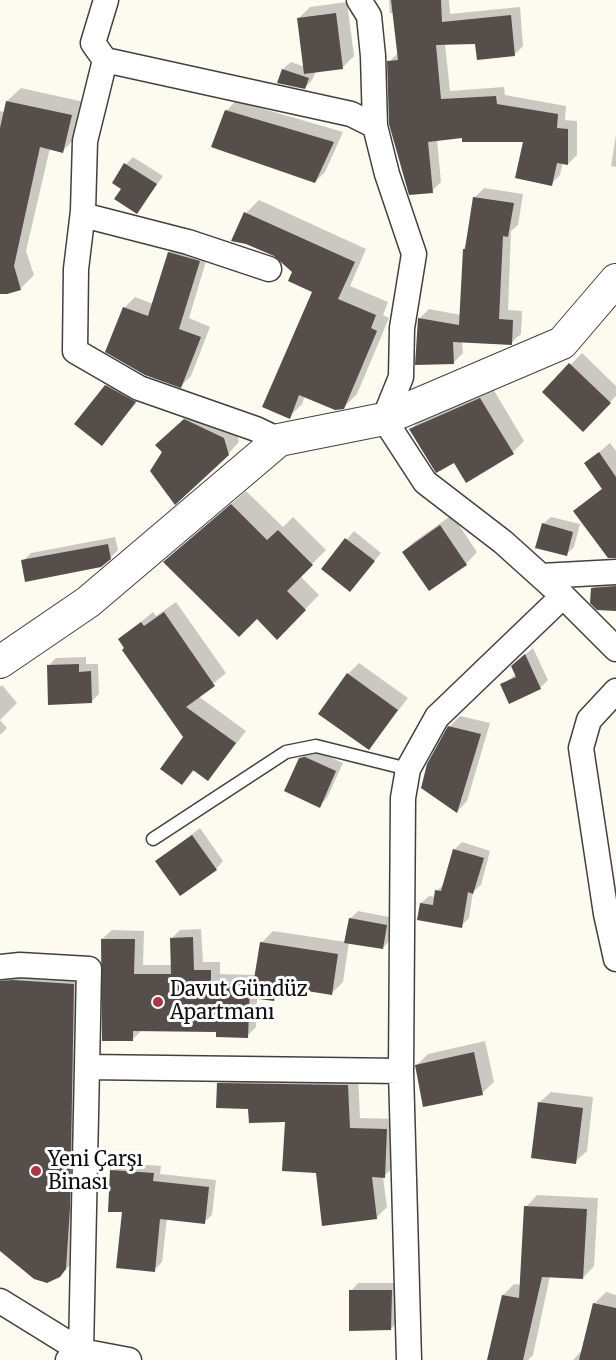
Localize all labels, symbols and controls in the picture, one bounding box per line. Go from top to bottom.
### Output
place label: Davut Gündüz Apartmanı [170,978,308,1025]
marker: Davut Gündüz Apartmanı [151,995,165,1009]
place label: Yeni Çarşı Binası [48,1148,143,1195]
marker: Yeni Çarşı Binası [29,1164,43,1178]

